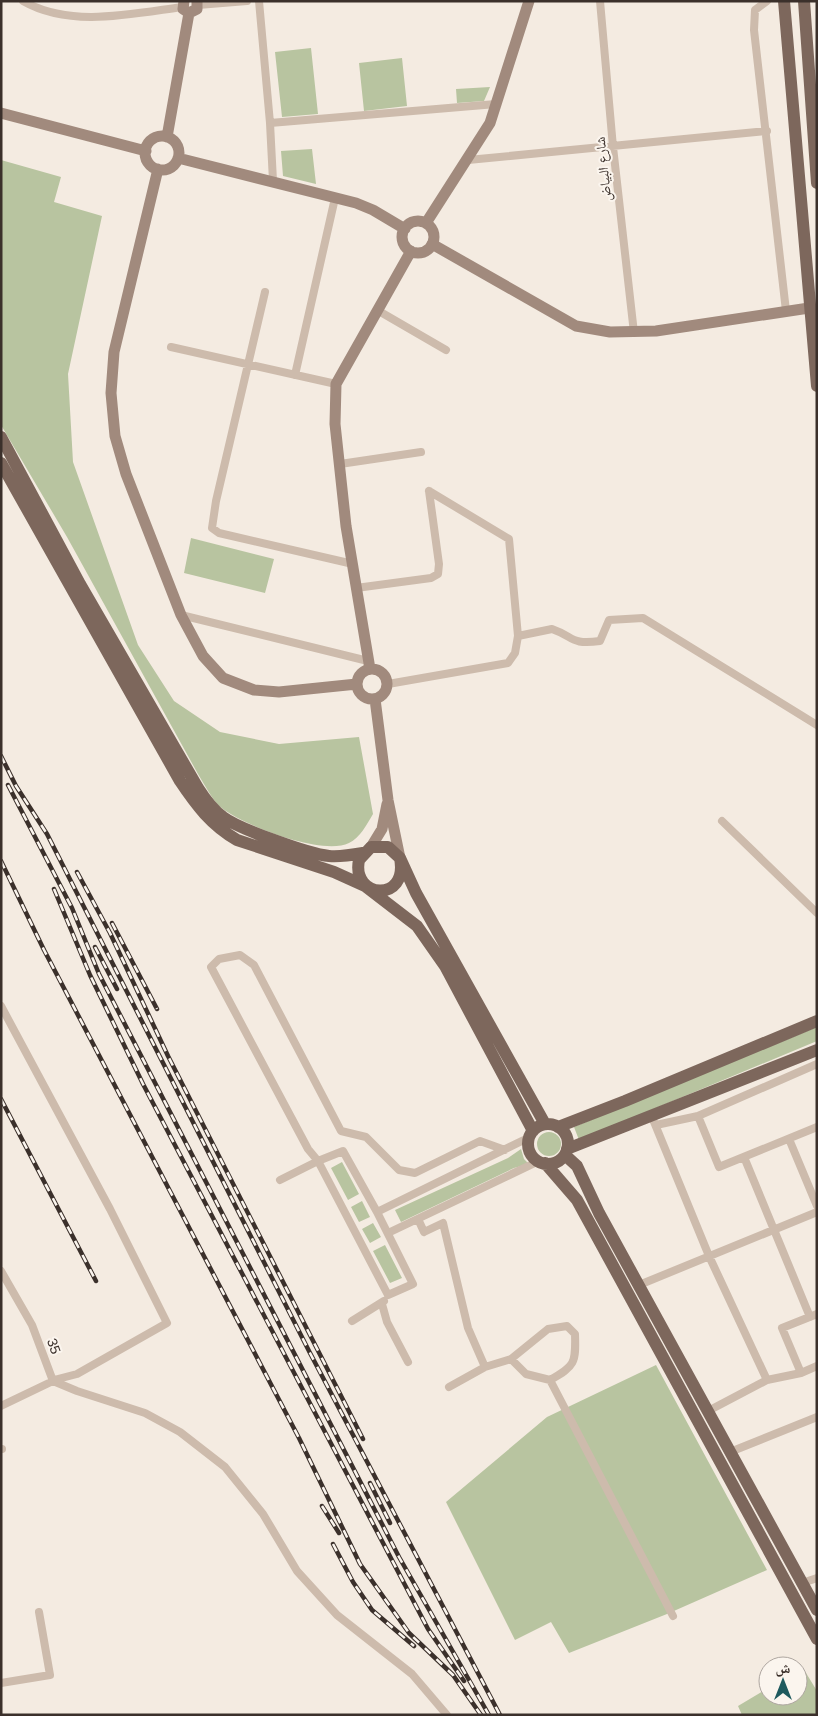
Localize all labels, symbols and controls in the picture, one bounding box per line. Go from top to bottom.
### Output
street label: شارع البياض [592,136,616,202]
street label: 35 [44,1336,64,1356]
north arrow [758,1656,808,1706]
text: ش [776,1660,791,1677]

